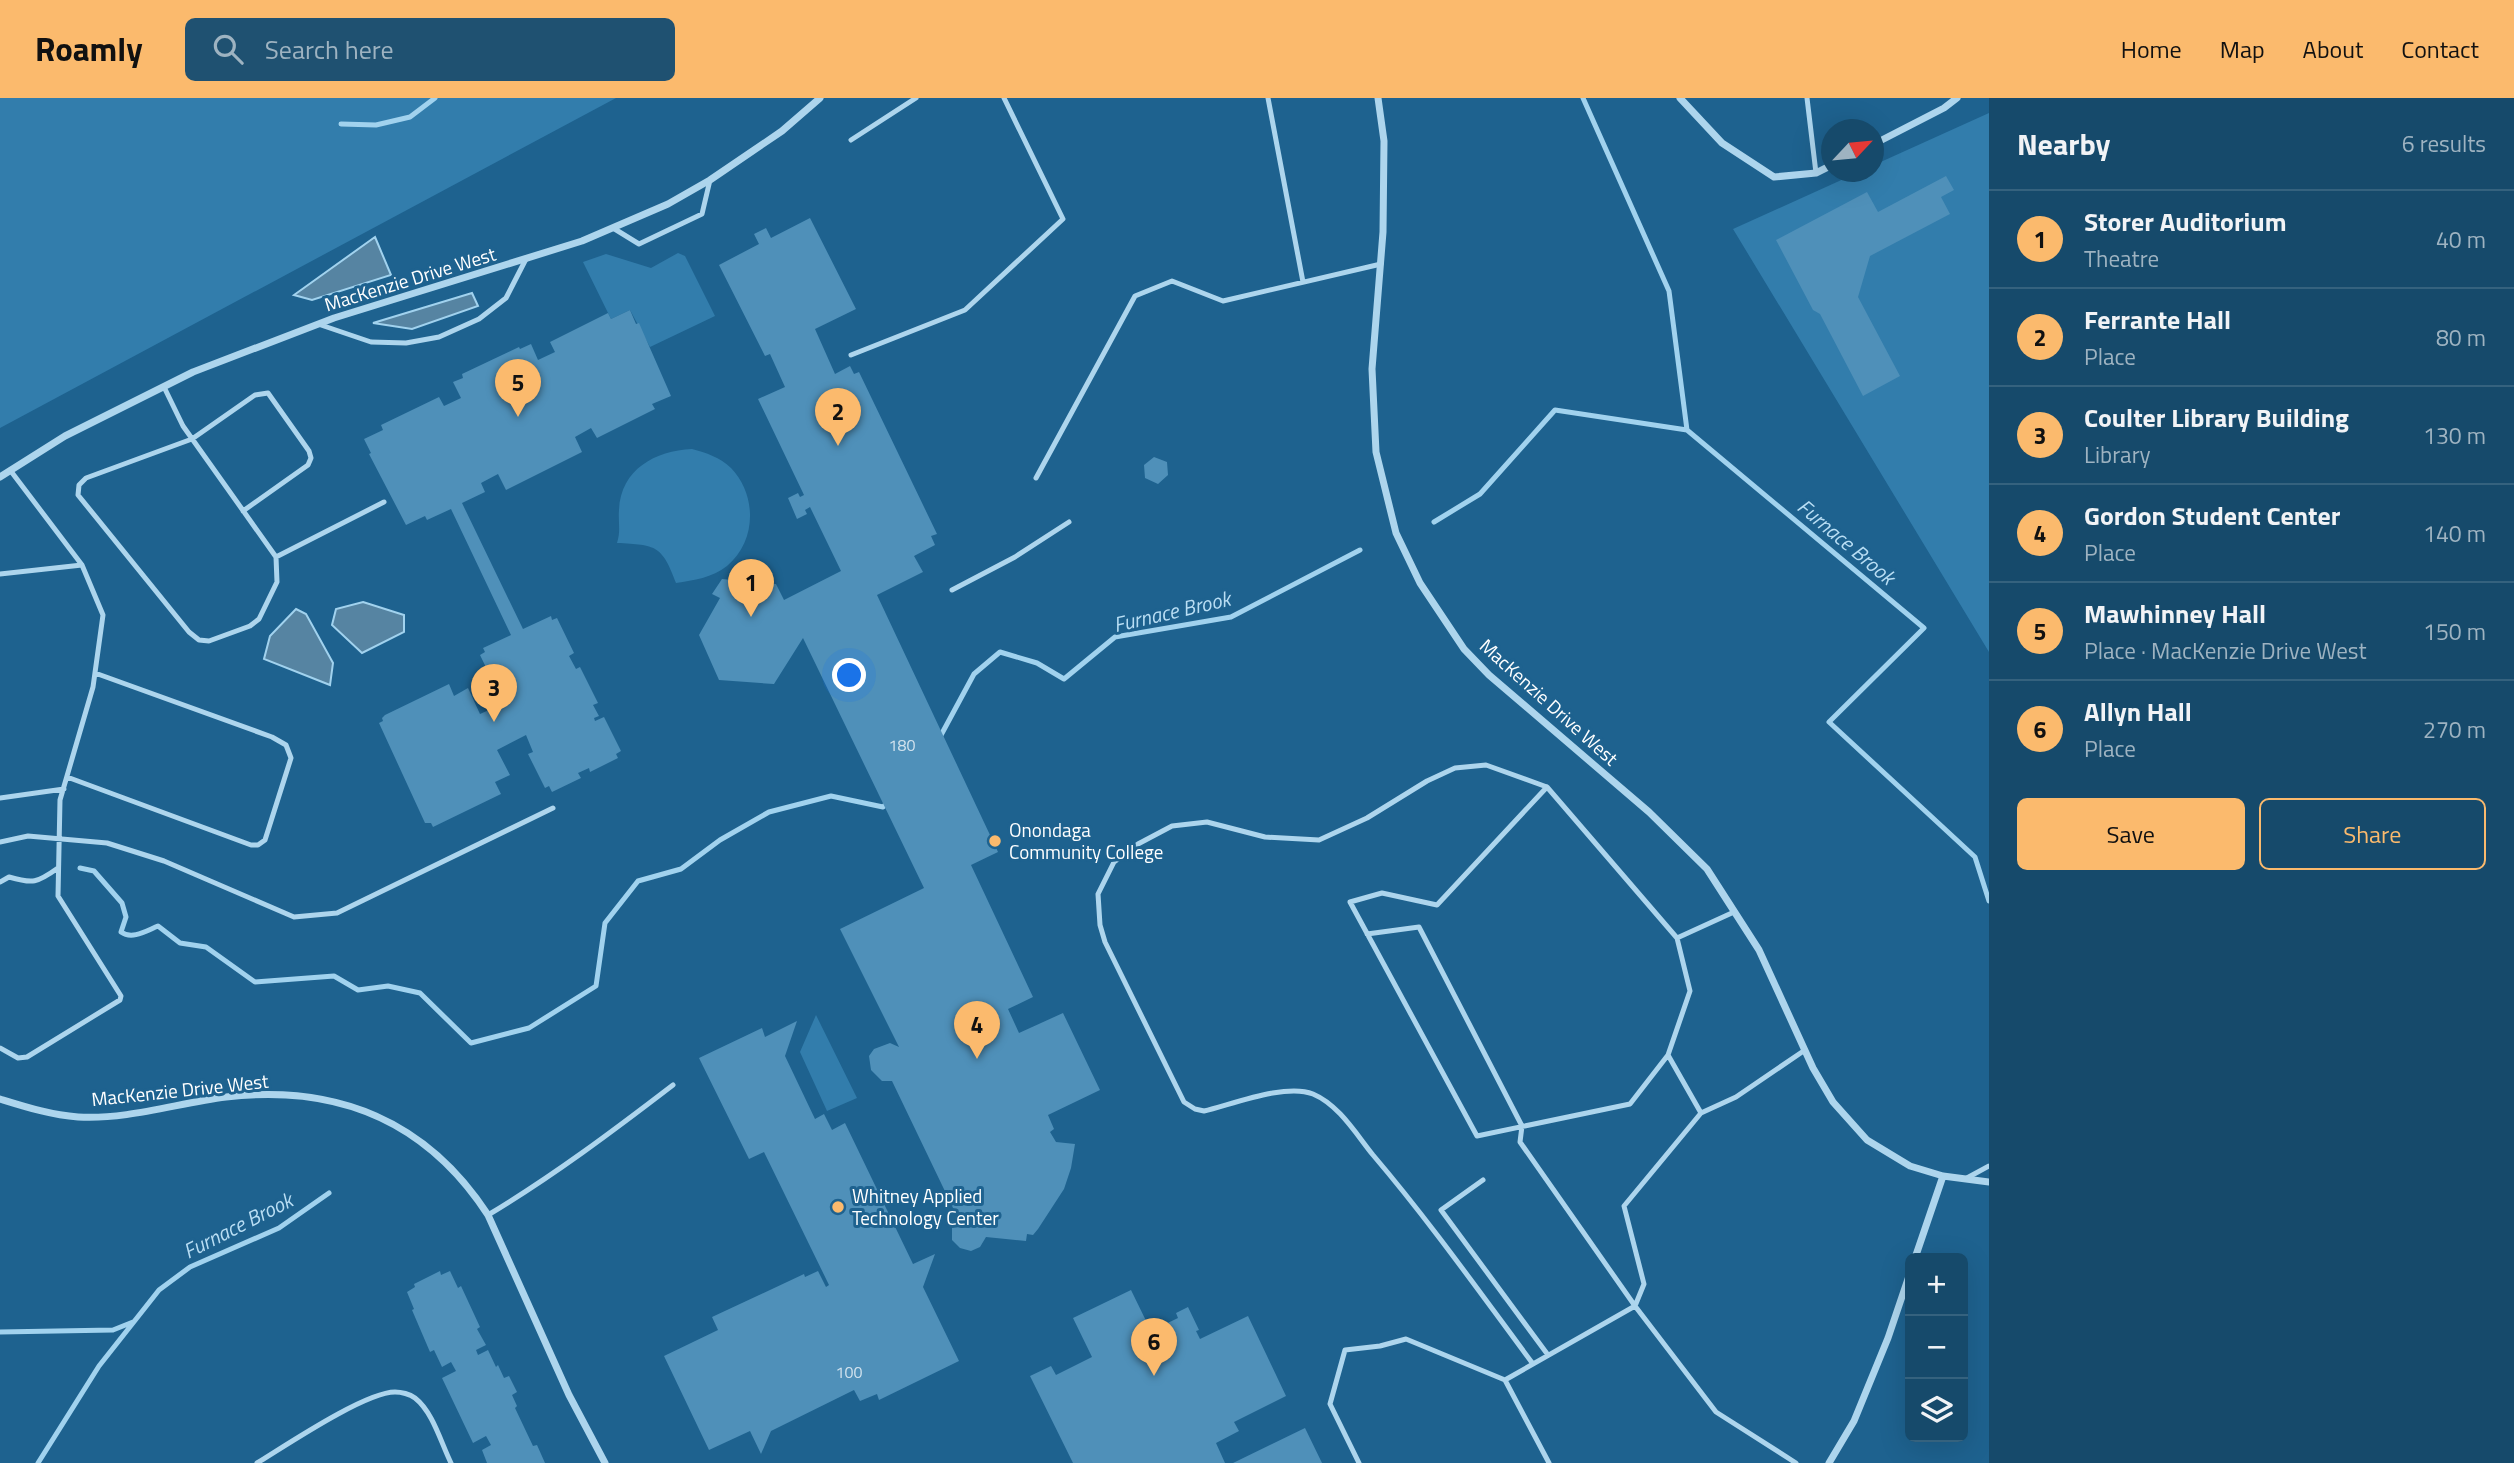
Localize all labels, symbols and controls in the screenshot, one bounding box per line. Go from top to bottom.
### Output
search box [185,18,675,81]
text: Roamly [35,24,143,74]
icon: search [209,30,247,68]
text: Search here [265,30,394,69]
text: Home [2121,31,2182,67]
text: Map [2220,31,2265,67]
text: About [2303,31,2363,67]
text: Contact [2401,31,2479,67]
north arrow [1821,119,1884,182]
text: Nearby [2017,121,2110,167]
text: 6 results [2402,126,2486,161]
text: Storer Auditorium [2084,202,2287,241]
text: 1 [2034,222,2046,257]
text: 40 m [2436,222,2486,257]
street label: MacKenzie Drive West [321,239,499,318]
text: Theatre [2084,241,2159,276]
text: Ferrante Hall [2084,300,2231,339]
text: 2 [2034,320,2046,355]
text: 80 m [2436,320,2486,355]
text: Place [2084,339,2136,374]
pin: 5 [495,359,541,417]
pin: 2 [815,388,861,446]
text: Coulter Library Building [2084,398,2349,437]
text: 3 [2034,418,2046,453]
text: 130 m [2423,418,2486,453]
text: Library [2084,437,2151,472]
water label: Furnace Brook [1791,491,1905,594]
text: Gordon Student Center [2084,496,2341,535]
text: 4 [2034,516,2046,551]
text: 140 m [2423,516,2486,551]
text: Place [2084,535,2136,570]
pin: 1 [728,559,774,617]
water label: Furnace Brook [1110,581,1236,640]
text: Mawhinney Hall [2084,594,2266,633]
text: 5 [2034,614,2046,649]
text: 150 m [2423,614,2486,649]
street label: MacKenzie Drive West [1474,631,1625,772]
text: Place · MacKenzie Drive West [2084,633,2367,668]
your location [832,658,866,692]
pin: 3 [471,664,517,722]
text: Allyn Hall [2084,692,2192,731]
text: 6 [2034,712,2046,747]
text: 270 m [2423,712,2486,747]
text: Place [2084,731,2136,766]
house number: 180 [889,733,915,757]
button: Save [2017,798,2245,870]
button: Share [2259,798,2486,870]
place label: Onondaga Community College [1009,815,1163,866]
marker: Onondaga Community College [987,833,1003,849]
pin: 4 [954,1001,1000,1059]
street label: MacKenzie Drive West [90,1066,270,1113]
place label: Whitney Applied Technology Center [852,1181,999,1232]
water label: Furnace Brook [177,1183,300,1266]
marker: Whitney Applied Technology Center [830,1199,846,1215]
map controls [1905,1253,1968,1442]
button: + [1905,1253,1968,1316]
button: − [1905,1316,1968,1379]
pin: 6 [1131,1318,1177,1376]
house number: 100 [836,1360,862,1384]
button: layers [1905,1379,1968,1442]

